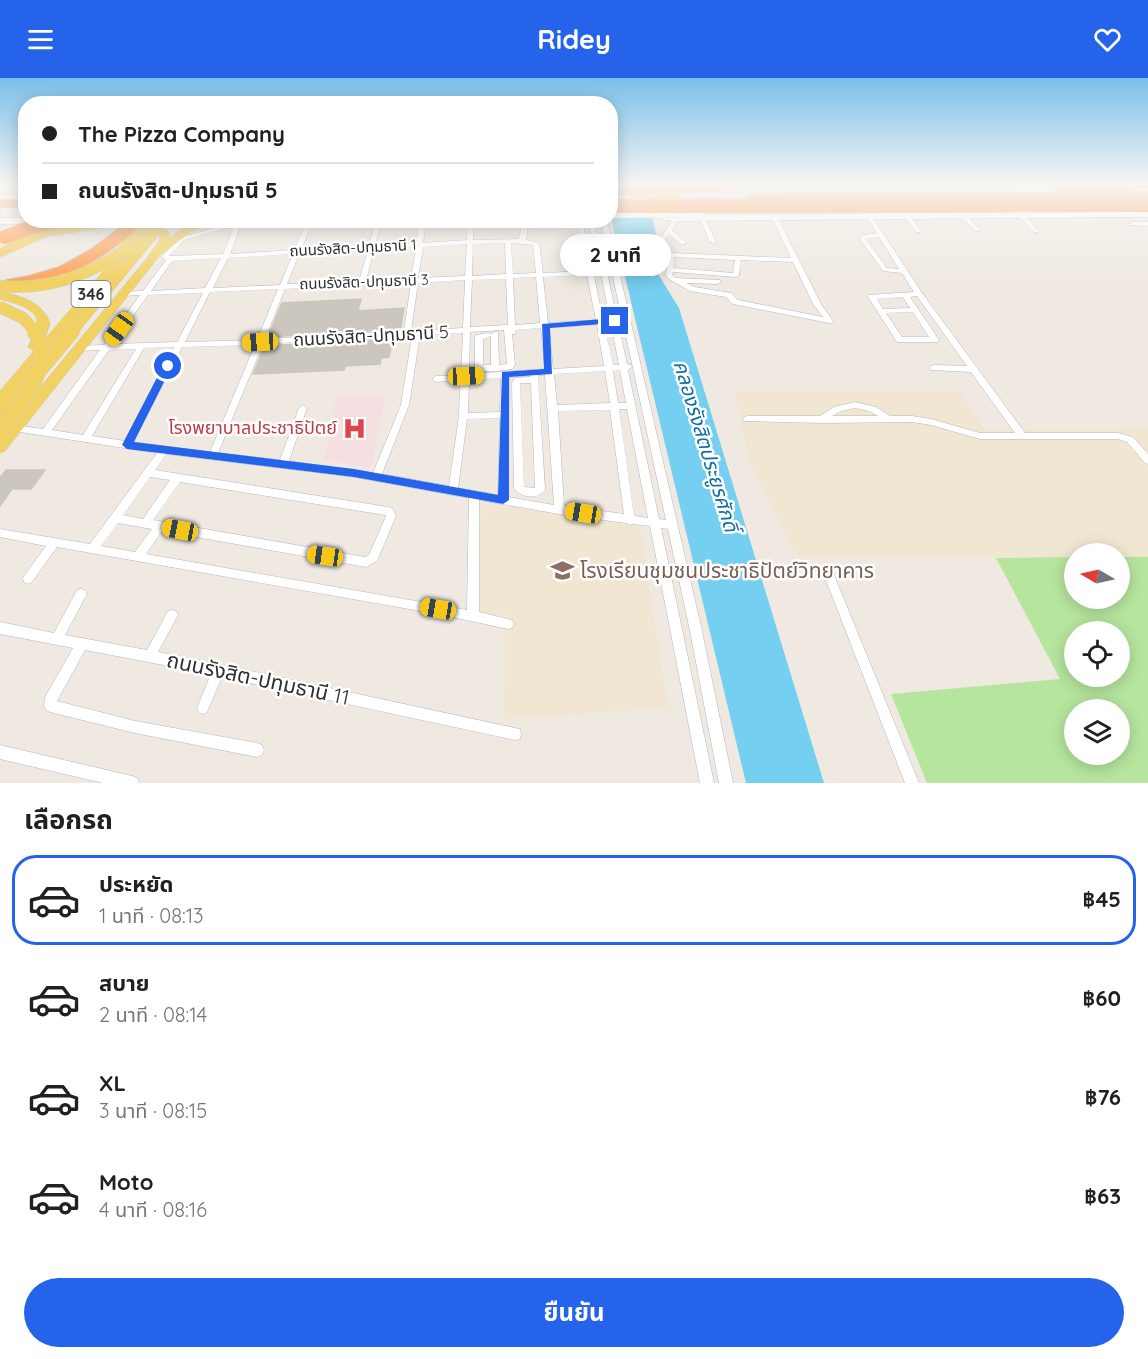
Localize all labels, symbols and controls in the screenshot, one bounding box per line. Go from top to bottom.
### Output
text: Ridey [537,22,611,56]
icon: menu [24,23,57,56]
icon: heart [1091,23,1124,56]
text: The Pizza Company [78,120,285,148]
text: ถนนรังสิต-ปทุมธานี 5 [78,176,278,204]
callout: 2 นาที [560,234,670,276]
street label: ถนนรังสิต-ปทุมธานี 1 [289,235,417,260]
text: 2 นาที [590,242,641,267]
street label: ถนนรังสิต-ปทุมธานี 3 [299,270,429,293]
road number: 346 [72,281,110,307]
route end [601,307,628,334]
car [101,309,137,349]
street label: ถนนรังสิต-ปทุมธานี 5 [293,320,449,351]
car [242,332,278,352]
route start [154,352,181,379]
water label: คลองรังสิตประยูรศักดิ์ [668,357,746,540]
car [448,366,484,386]
hospital icon: โรงพยาบาลประชาธิปัตย์ [342,415,368,441]
place label: โรงพยาบาลประชาธิปัตย์ [168,416,337,439]
car [564,501,602,525]
car [161,518,199,542]
north arrow [1064,543,1130,609]
map controls [1064,543,1130,765]
car [306,545,344,567]
place label: โรงเรียนชุมชนประชาธิปัตย์วิทยาคาร [580,557,874,584]
school or university icon: โรงเรียนชุมชนประชาธิปัตย์วิทยาคาร [549,558,575,584]
car [419,597,457,621]
button: locate [1064,621,1130,687]
street label: ถนนรังสิต-ปทุมธานี 11 [164,646,352,711]
button: layers [1064,699,1130,765]
text: เลือกรถ [24,802,113,836]
text: ประหยัด [99,870,174,898]
icon: car [27,873,81,927]
text: ฿45 [1083,885,1121,913]
text: 1 นาที · 08:13 [99,903,204,928]
text: สบาย [99,969,149,997]
icon: car [27,972,81,1026]
text: ฿60 [1083,984,1121,1012]
text: 2 นาที · 08:14 [99,1002,207,1027]
text: XL [99,1069,126,1097]
icon: car [27,1071,81,1125]
text: ฿76 [1085,1083,1121,1111]
text: 3 นาที · 08:15 [99,1098,207,1123]
text: Moto [99,1168,153,1196]
icon: car [27,1170,81,1224]
text: ฿63 [1084,1182,1121,1210]
text: 4 นาที · 08:16 [99,1197,207,1222]
button: ยืนยัน [24,1278,1124,1347]

